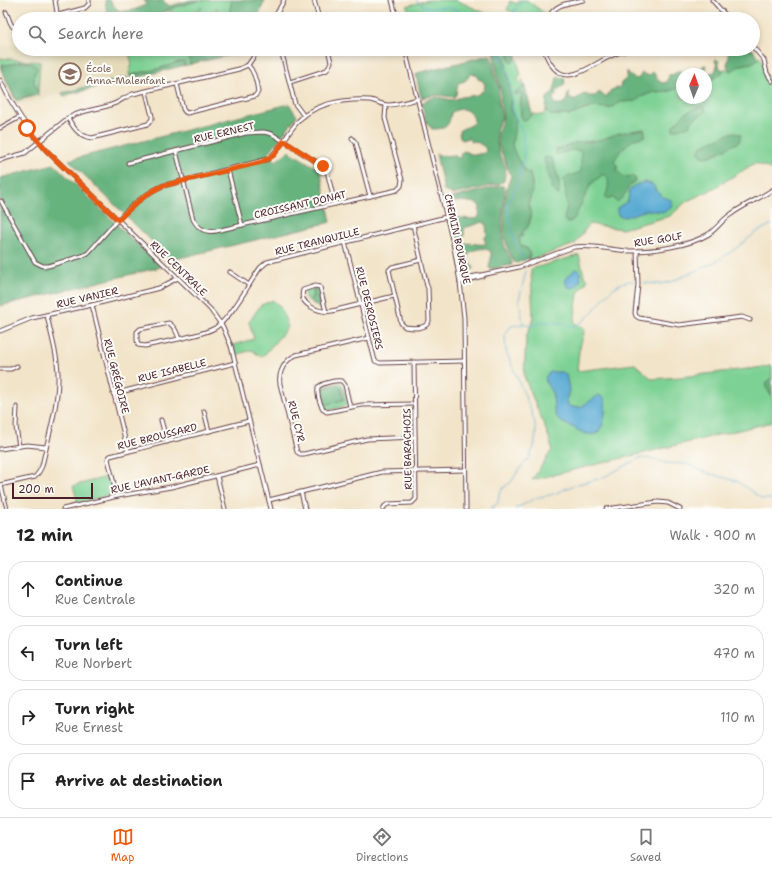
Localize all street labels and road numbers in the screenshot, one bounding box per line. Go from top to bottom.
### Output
street label: RUE ERNEST [193,119,256,146]
street label: CROISSANT DONAT [253,188,347,221]
street label: CHEMIN BOURQUE [442,193,473,286]
street label: RUE TRANQUILLE [273,225,361,258]
street label: RUE GOLF [633,229,684,250]
street label: RUE CENTRALE [147,238,210,299]
street label: RUE DESROSIERS [353,265,386,352]
street label: RUE VANIER [55,284,119,311]
street label: RUE GRÉGOIRE [101,337,132,415]
street label: RUE ISABELLE [137,356,208,385]
street label: RUE CYR [285,399,308,443]
street label: RUE BARACHOIS [400,408,415,490]
street label: RUE BROUSSARD [116,420,199,453]
street label: RUE L'AVANT-GARDE [109,463,211,496]

